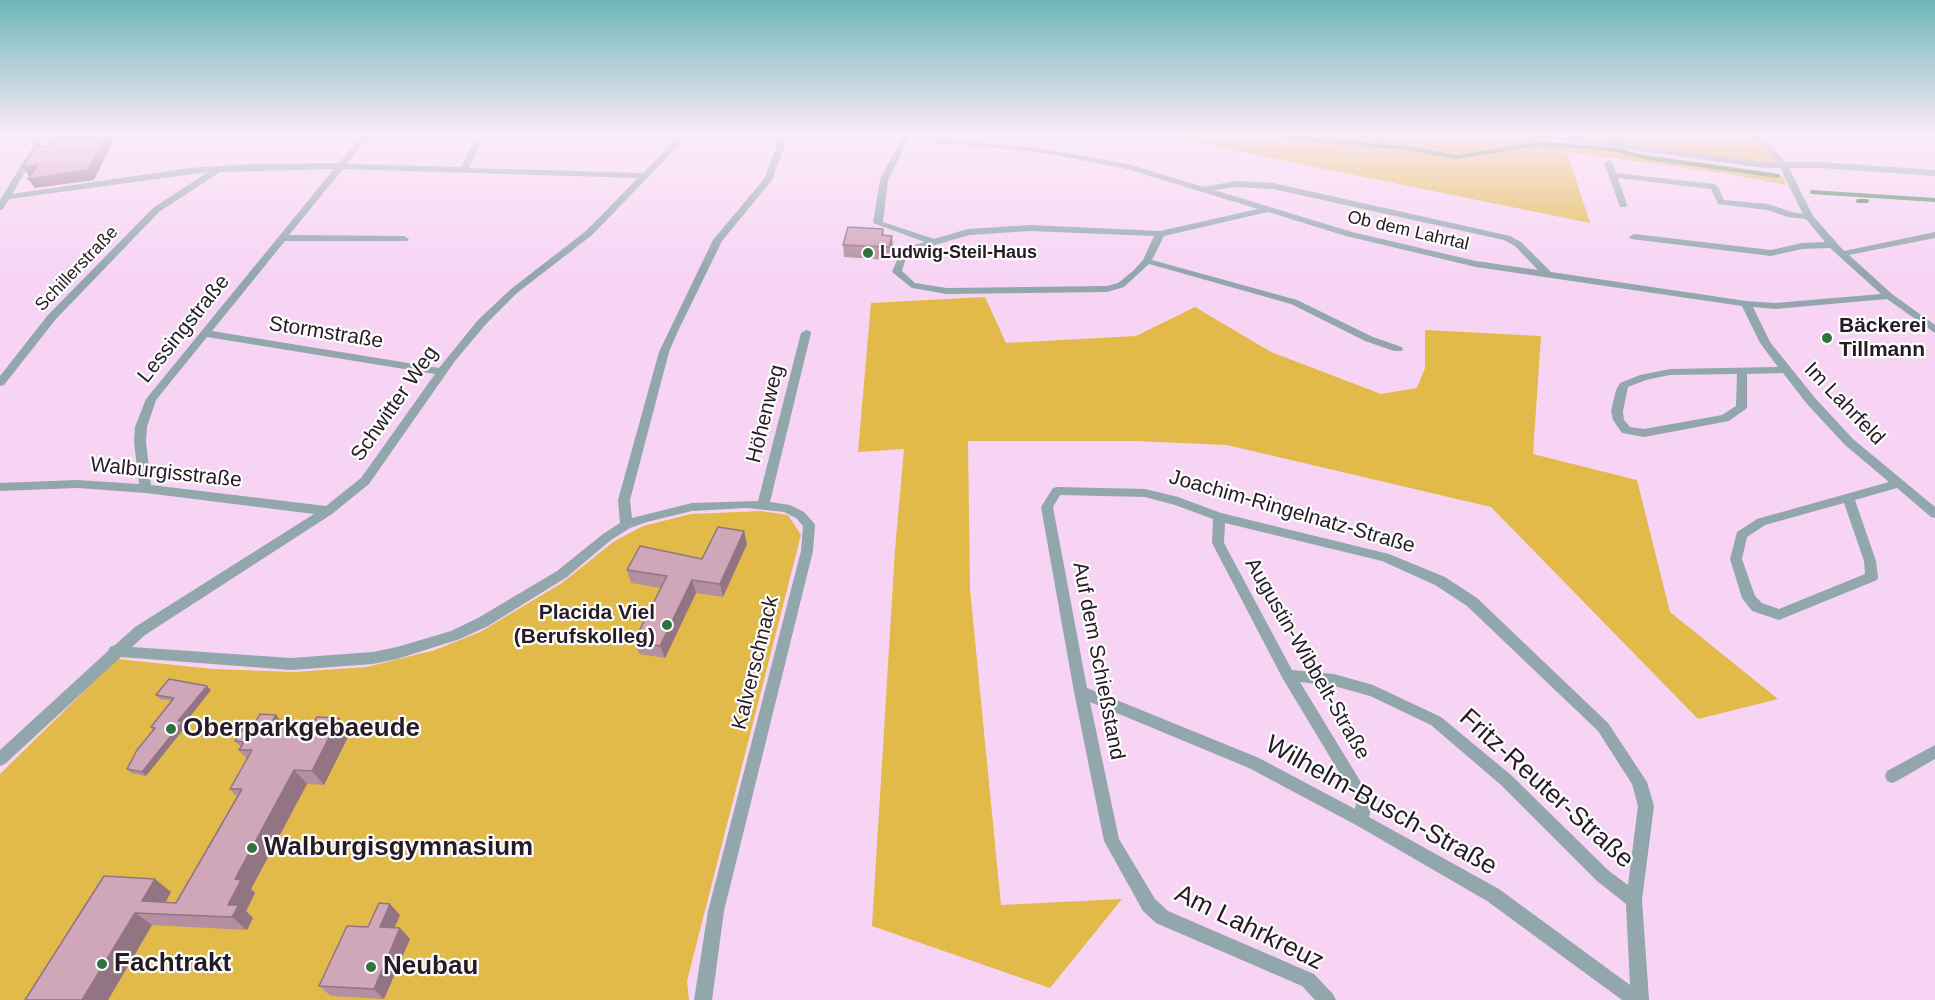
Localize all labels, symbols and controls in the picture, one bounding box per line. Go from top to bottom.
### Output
street label: Ob dem Lahrtal [1345,207,1471,255]
street label: Schillerstraße [31,222,123,316]
place label: Ludwig-Steil-Haus [880,242,1037,264]
marker: Ludwig-Steil-Haus [861,246,875,260]
street label: Lessingstraße [133,270,235,388]
street label: Stormstraße [267,312,385,354]
place label: Bäckerei Tillmann [1839,313,1927,363]
marker: Bäckerei Tillmann [1820,331,1834,345]
street label: Schwitter Weg [346,341,444,467]
street label: Im Lahrfeld [1798,357,1890,451]
street label: Höhenweg [742,362,790,466]
street label: Walburgisstraße [89,453,243,493]
street label: Joachim-Ringelnatz-Straße [1166,465,1418,559]
street label: Augustin-Wibbelt-Straße [1239,554,1375,764]
street label: Auf dem Schießstand [1066,560,1130,762]
street label: Kalverschnack [727,594,785,732]
place label: Placida Viel (Berufskolleg) [514,600,655,650]
marker: Placida Viel (Berufskolleg) [660,618,674,632]
street label: Fritz-Reuter-Straße [1452,702,1640,876]
place label: Oberparkgebaeude [183,713,420,745]
marker: Oberparkgebaeude [164,722,178,736]
street label: Wilhelm-Busch-Straße [1260,729,1502,883]
place label: Walburgisgymnasium [264,832,533,864]
marker: Walburgisgymnasium [245,841,259,855]
street label: Am Lahrkreuz [1169,879,1329,977]
place label: Fachtrakt [114,948,231,980]
place label: Neubau [383,951,478,983]
marker: Fachtrakt [95,957,109,971]
marker: Neubau [364,960,378,974]

